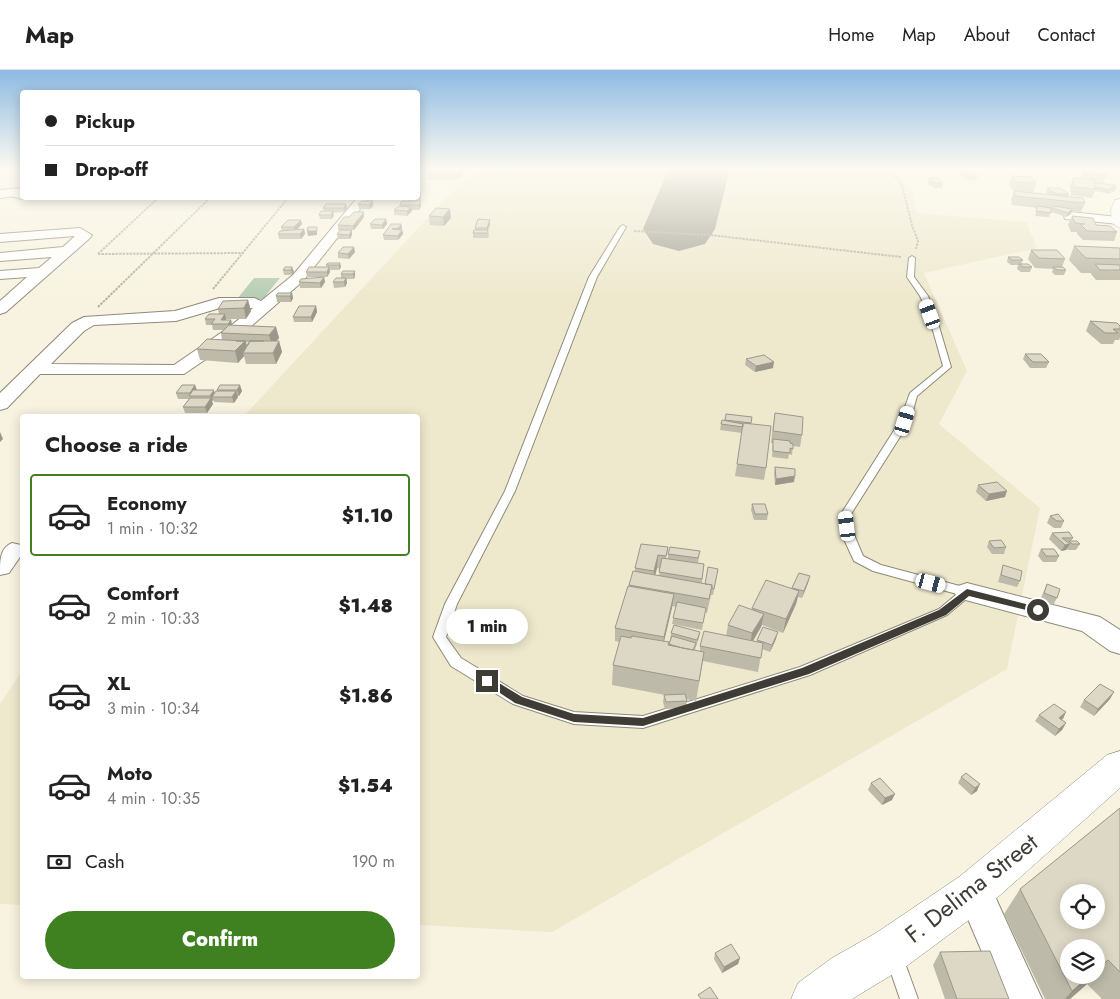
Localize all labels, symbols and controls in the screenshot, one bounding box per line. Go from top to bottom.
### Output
text: Map [25,17,74,52]
text: Home [828,22,874,48]
text: Map [902,22,936,48]
text: About [964,22,1009,48]
text: Contact [1037,22,1095,48]
text: Pickup [75,108,135,135]
text: Drop-off [75,156,148,183]
car [917,297,942,331]
car [893,404,916,438]
text: Choose a ride [45,428,188,460]
text: Economy [107,490,187,517]
icon: car [47,493,92,538]
text: $1.10 [342,502,393,529]
car [837,510,856,542]
text: 1 min · 10:32 [107,517,198,540]
car [914,572,947,594]
text: Comfort [107,580,179,607]
icon: car [47,583,92,628]
text: $1.48 [338,592,393,619]
route start [1027,599,1049,621]
text: 2 min · 10:33 [107,607,199,630]
callout: 1 min [446,608,528,644]
text: 1 min [467,615,507,638]
text: XL [107,670,130,697]
route end [476,670,498,692]
icon: car [47,673,92,718]
text: $1.86 [339,682,393,709]
text: 3 min · 10:34 [107,697,200,720]
text: Moto [107,760,152,787]
icon: car [47,763,92,808]
text: $1.54 [338,772,393,799]
text: 4 min · 10:35 [107,787,200,810]
street label: F. Delima Street [897,825,1045,951]
icon: cash [45,848,73,876]
text: Cash [85,848,125,875]
text: 190 m [352,850,395,873]
map controls [1060,884,1105,984]
button: locate [1060,884,1105,929]
button: Confirm [45,911,395,969]
button: layers [1060,939,1105,984]

